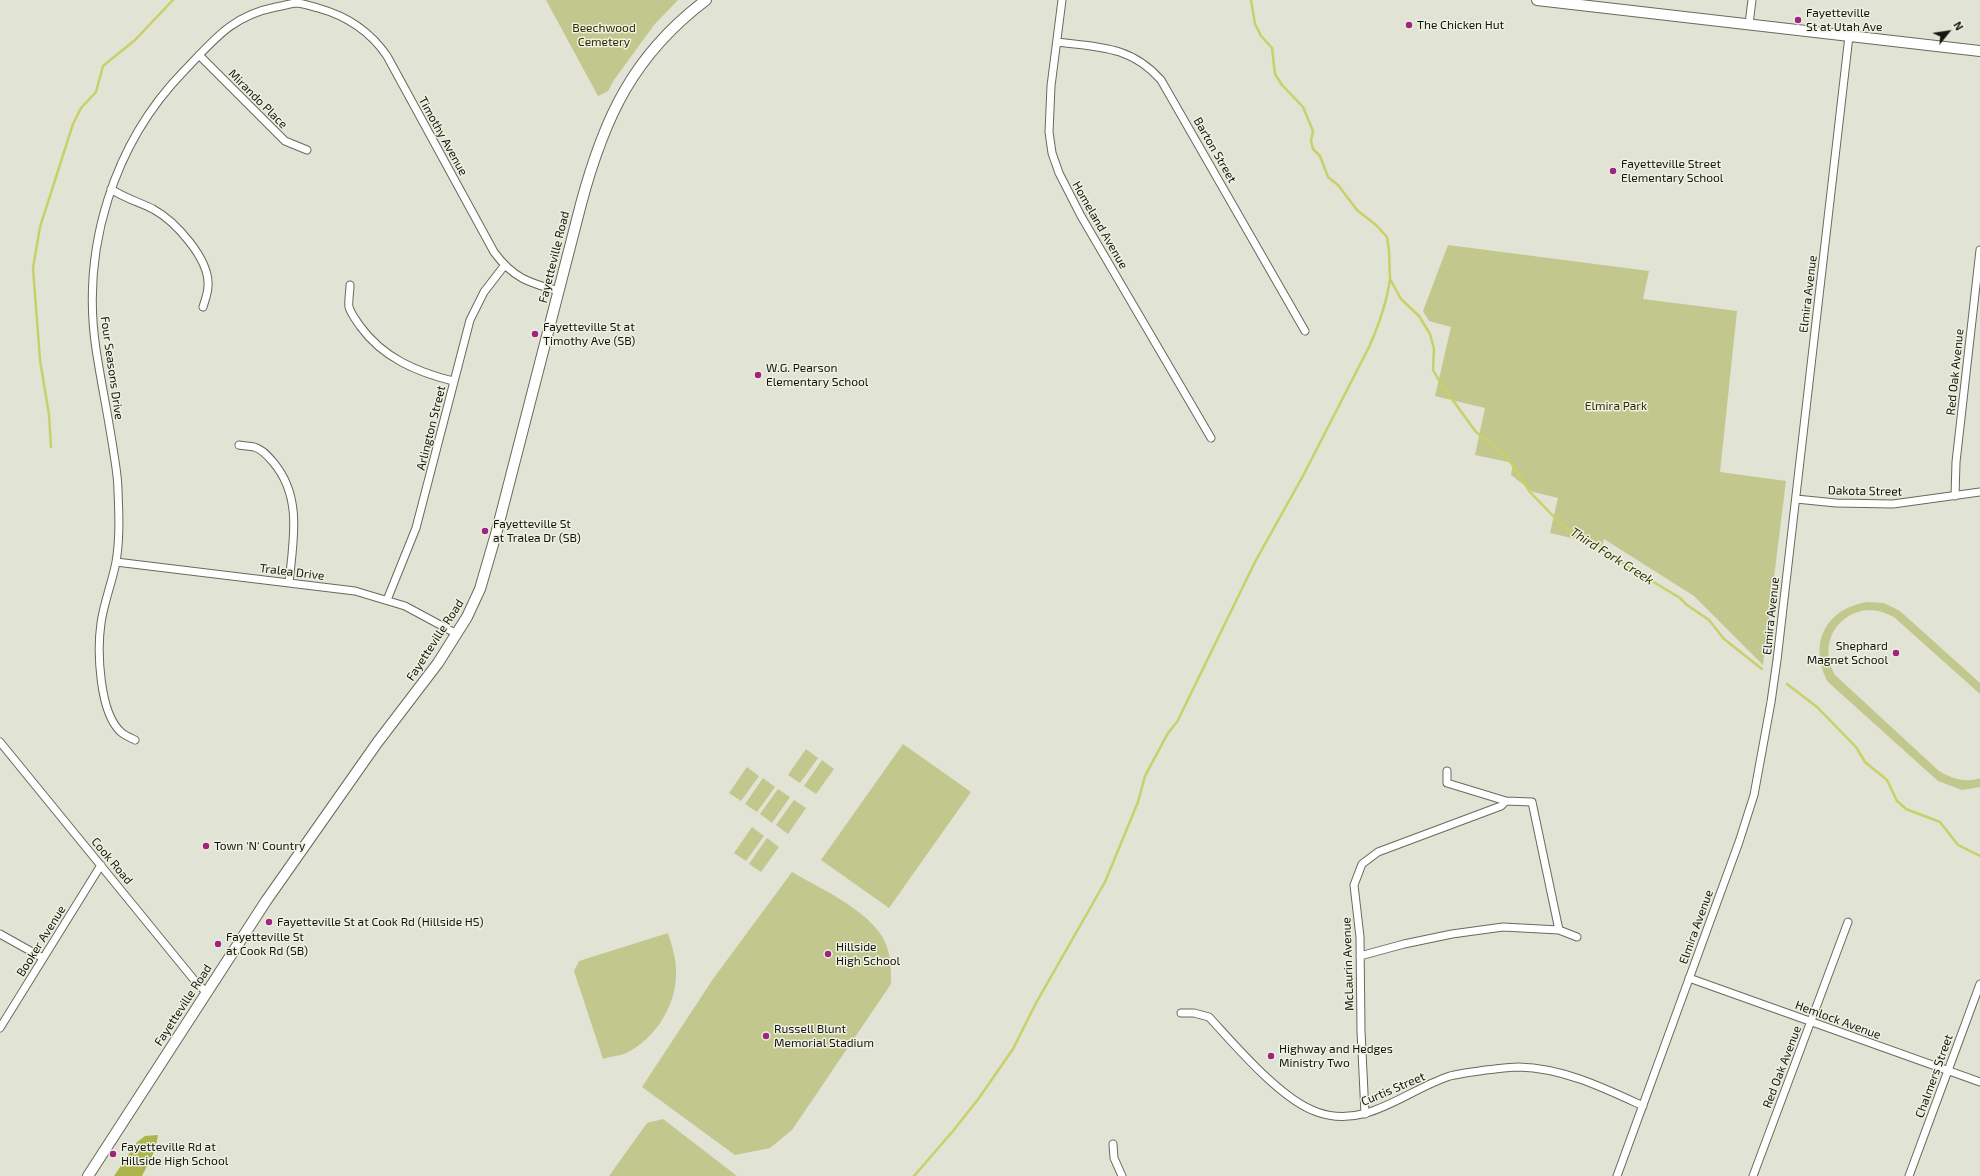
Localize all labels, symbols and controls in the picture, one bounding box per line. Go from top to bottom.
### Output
place label: Fayetteville St at Utah Ave [1806,6,1882,34]
north arrow [1928,12,1968,52]
marker: Fayetteville St at Utah Ave [1793,15,1803,25]
place label: The Chicken Hut [1417,18,1504,32]
text: N [1951,19,1966,32]
marker: The Chicken Hut [1404,20,1414,30]
park label: Beechwood Cemetery [572,21,636,49]
street label: Mirando Place [225,66,291,132]
street label: Timothy Avenue [415,94,471,178]
street label: Barton Street [1190,115,1240,185]
place label: Fayetteville Street Elementary School [1621,157,1723,185]
marker: Fayetteville Street Elementary School [1608,166,1618,176]
street label: Homeland Avenue [1069,179,1131,271]
street label: Fayetteville Road [536,210,572,304]
street label: Elmira Avenue [1796,254,1820,334]
street label: Four Seasons Drive [98,315,126,421]
place label: Fayetteville St at Timothy Ave (SB) [543,320,635,348]
street label: Red Oak Avenue [1943,328,1967,416]
marker: Fayetteville St at Timothy Ave (SB) [530,329,540,339]
place label: W.G. Pearson Elementary School [766,361,868,389]
marker: W.G. Pearson Elementary School [753,370,763,380]
street label: Arlington Street [414,384,448,472]
park label: Elmira Park [1585,399,1647,413]
street label: Dakota Street [1828,483,1902,499]
place label: Fayetteville St at Tralea Dr (SB) [493,517,581,545]
water label: Third Fork Creek [1567,524,1657,588]
marker: Fayetteville St at Tralea Dr (SB) [480,526,490,536]
street label: Tralea Drive [259,561,325,583]
street label: Elmira Avenue [1760,576,1782,656]
street label: Fayetteville Road [403,597,467,683]
place label: Shephard Magnet School [1807,639,1888,667]
marker: Shephard Magnet School [1891,648,1901,658]
street label: Cook Road [88,835,136,887]
place label: Town 'N' Country [214,839,305,853]
marker: Town 'N' Country [201,841,211,851]
street label: Elmira Avenue [1676,888,1716,966]
street label: Booker Avenue [13,903,69,979]
place label: Fayetteville St at Cook Rd (Hillside HS) [277,915,484,929]
marker: Fayetteville St at Cook Rd (Hillside HS) [264,917,274,927]
street label: McLaurin Avenue [1339,917,1357,1011]
place label: Fayetteville St at Cook Rd (SB) [226,930,308,958]
marker: Fayetteville St at Cook Rd (SB) [213,939,223,949]
place label: Hillside High School [836,940,900,968]
marker: Hillside High School [823,949,833,959]
street label: Fayetteville Road [151,962,215,1048]
street label: Hemlock Avenue [1793,998,1883,1042]
place label: Russell Blunt Memorial Stadium [774,1022,874,1050]
street label: Red Oak Avenue [1760,1024,1804,1110]
marker: Russell Blunt Memorial Stadium [761,1031,771,1041]
street label: Chalmers Street [1912,1032,1956,1120]
place label: Highway and Hedges Ministry Two [1279,1042,1393,1070]
marker: Highway and Hedges Ministry Two [1266,1051,1276,1061]
street label: Curtis Street [1359,1069,1427,1109]
place label: Fayetteville Rd at Hillside High School [121,1140,228,1168]
marker: Fayetteville Rd at Hillside High School [108,1149,118,1159]

